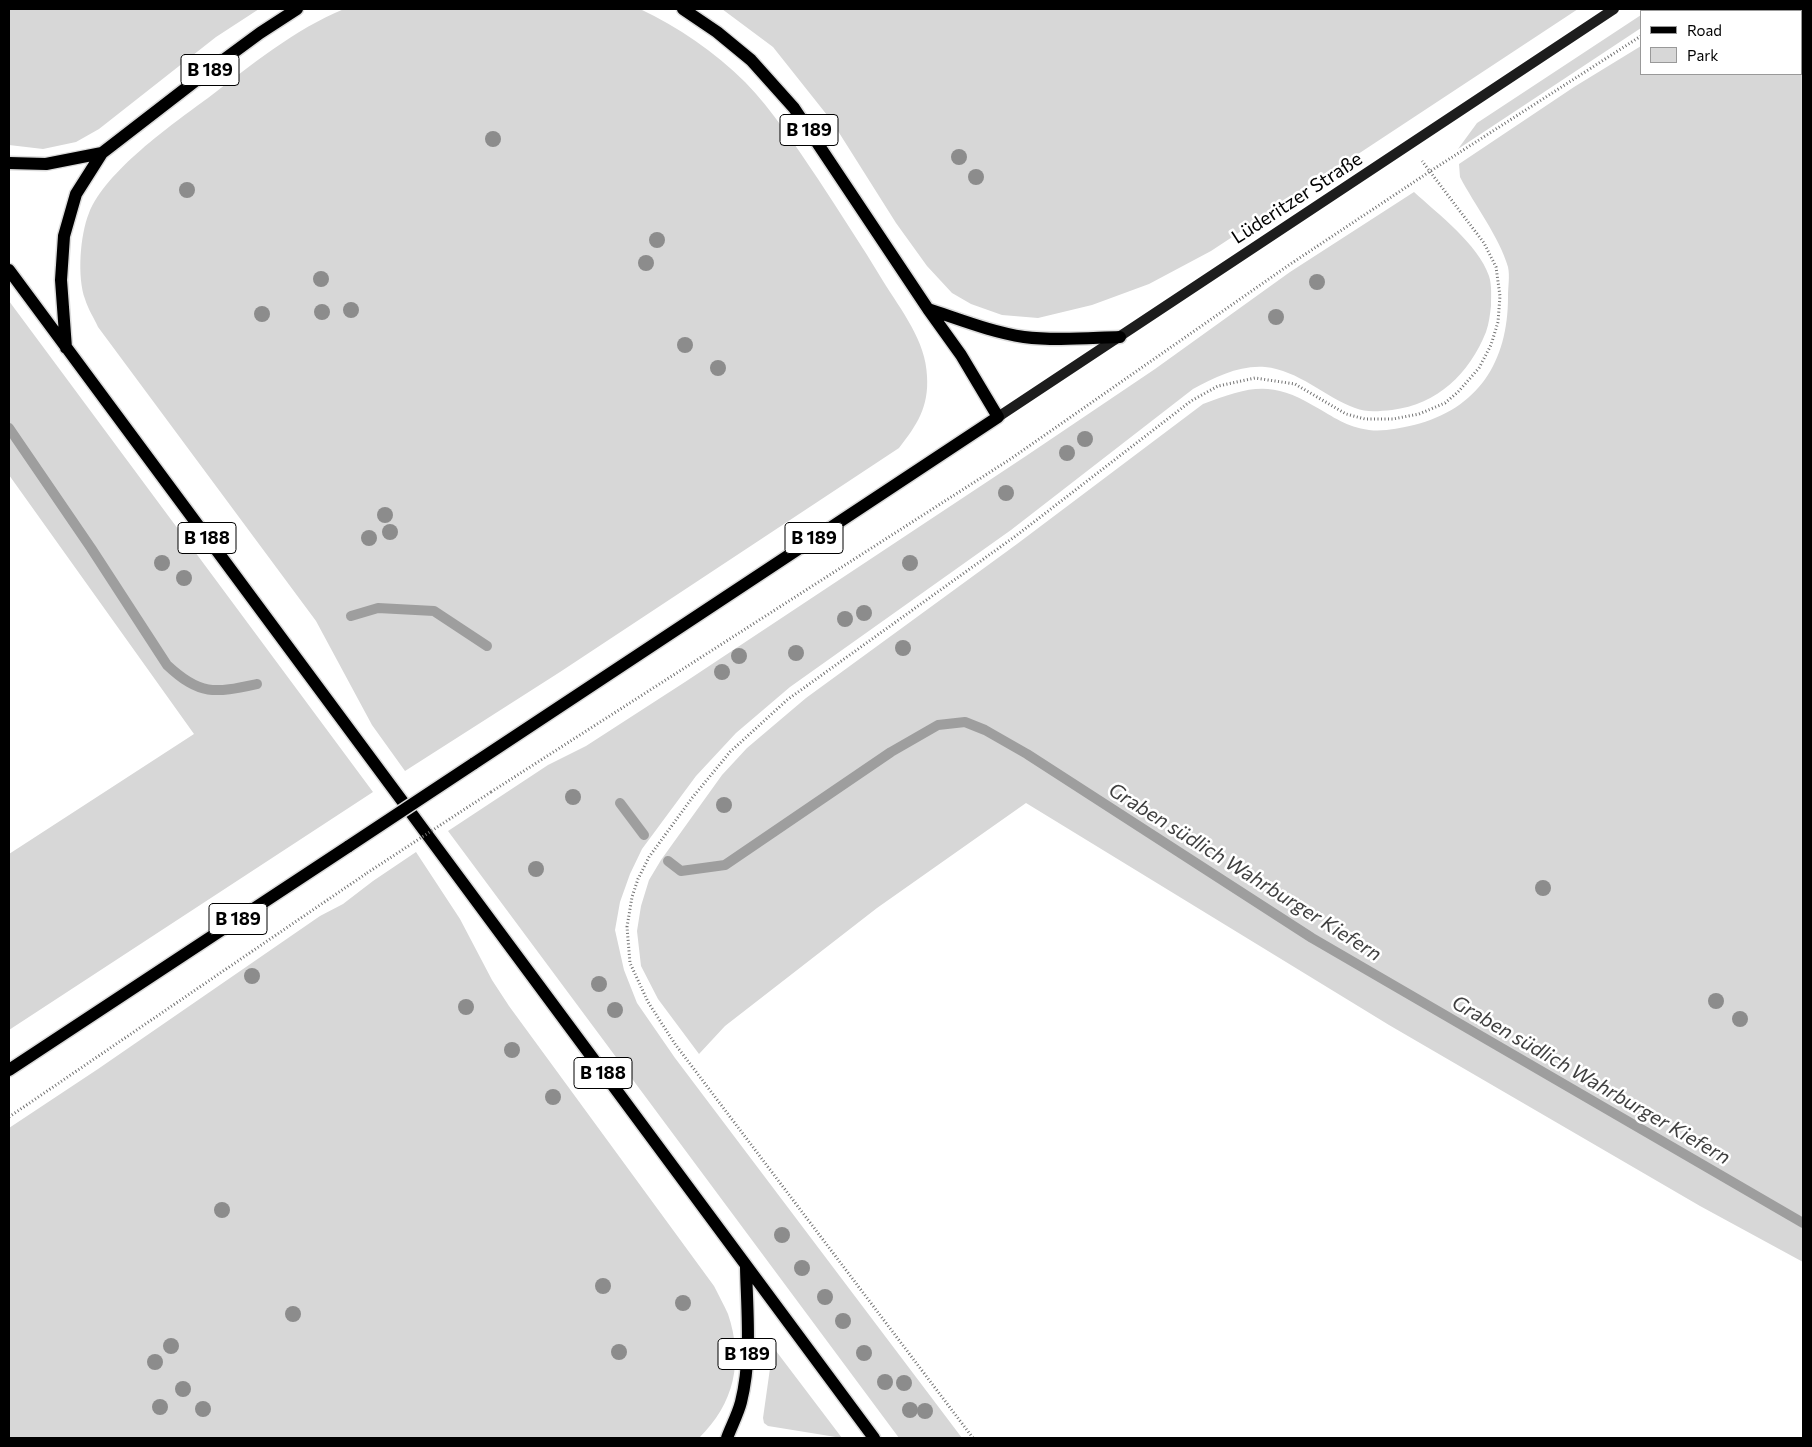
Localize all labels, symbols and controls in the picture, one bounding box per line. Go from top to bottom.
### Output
legend [1640,10,1802,75]
text: Road [1687,21,1722,39]
text: Park [1687,46,1718,64]
road number: B 189 [181,54,239,86]
road number: B 189 [780,114,838,146]
street label: Lüderitzer Straße [1227,147,1367,249]
road number: B 188 [178,522,236,554]
road number: B 189 [785,522,843,554]
water label: Graben südlich Wahrburger Kiefern [1104,778,1386,966]
road number: B 189 [209,904,267,934]
water label: Graben südlich Wahrburger Kiefern [1448,990,1734,1170]
road number: B 188 [574,1058,632,1088]
road number: B 189 [718,1338,776,1370]

